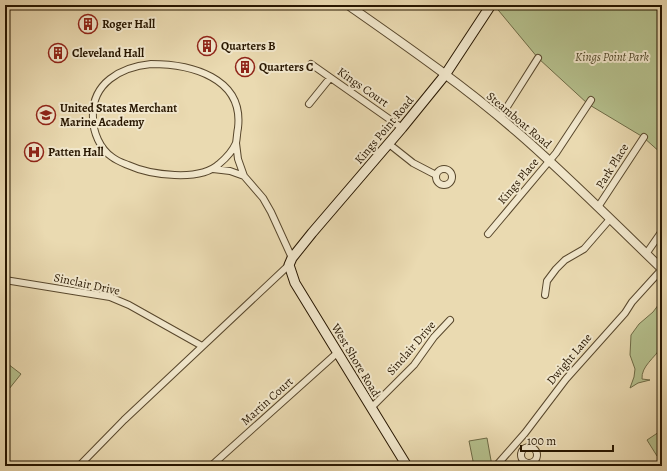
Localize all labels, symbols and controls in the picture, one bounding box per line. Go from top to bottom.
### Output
building icon: Roger Hall [77,13,99,35]
place label: Roger Hall [102,16,156,32]
building icon: Quarters B [196,35,218,57]
place label: Quarters B [221,38,276,54]
building icon: Cleveland Hall [47,42,69,64]
place label: Cleveland Hall [72,45,145,61]
park label: Kings Point Park [575,49,650,65]
building icon: Quarters C [234,56,256,78]
place label: Quarters C [259,59,313,75]
street label: Kings Court [334,64,392,110]
street label: Steamboat Road [483,88,555,152]
street label: Kings Point Road [351,92,417,167]
place label: United States Merchant Marine Academy [60,100,177,130]
school or university icon: United States Merchant Marine Academy [35,104,57,126]
street label: Park Place [592,140,632,192]
hospital icon: Patten Hall [23,141,45,163]
place label: Patten Hall [48,144,105,160]
street label: Kings Place [494,154,542,208]
street label: Sinclair Drive [53,269,121,299]
street label: Sinclair Drive [383,317,439,379]
street label: West Shore Road [327,320,384,400]
street label: Dwight Lane [543,330,595,388]
street label: Martin Court [238,373,296,429]
scale bar [521,427,613,453]
text: 100 m [527,433,556,449]

